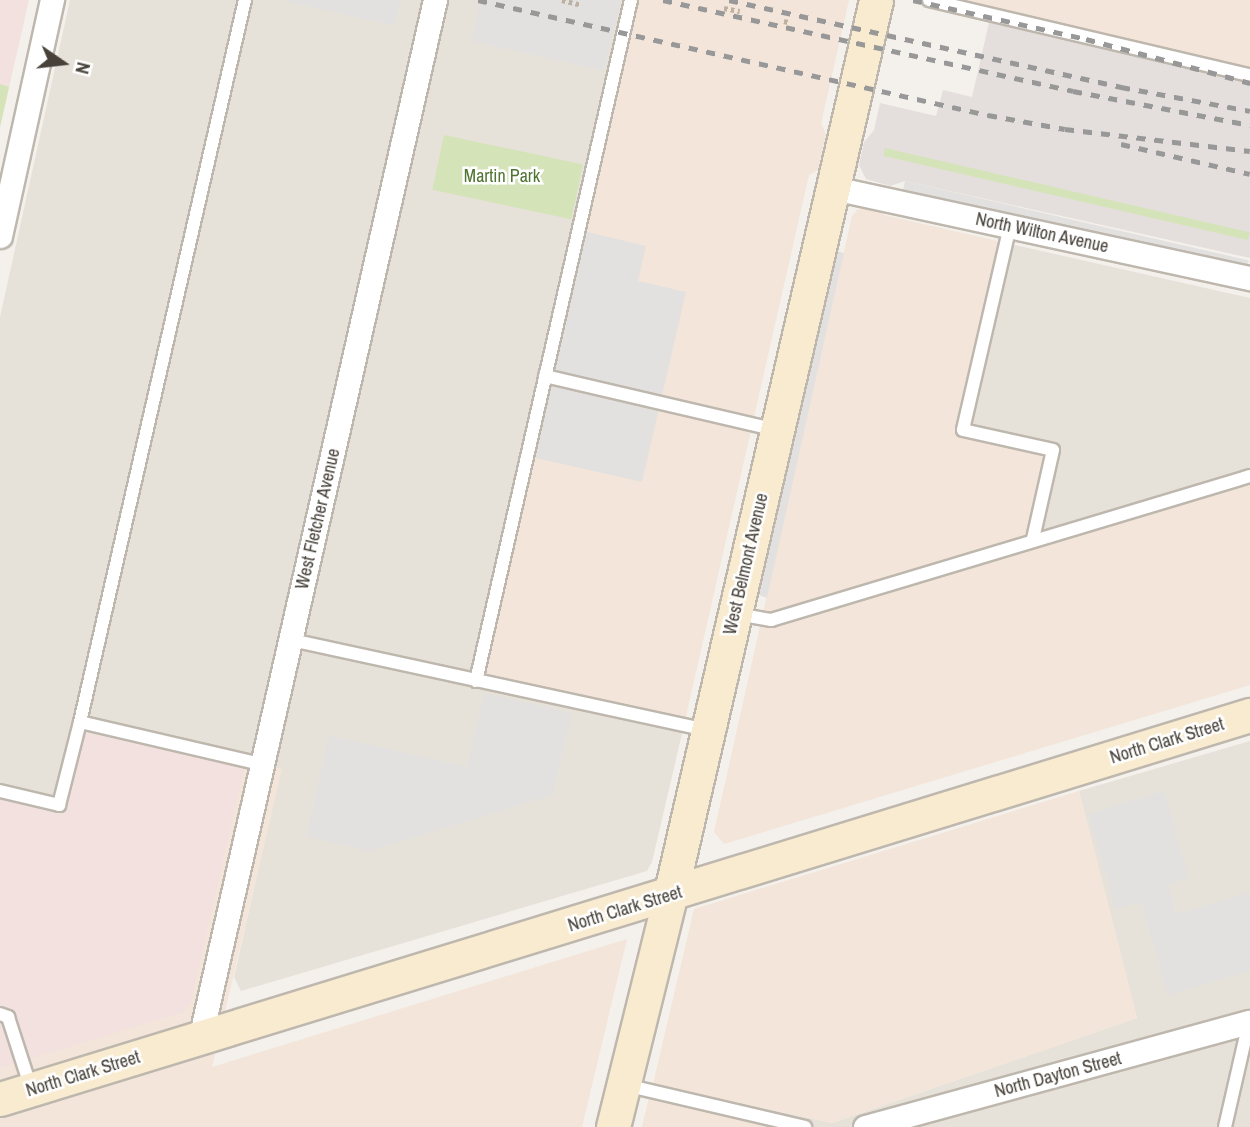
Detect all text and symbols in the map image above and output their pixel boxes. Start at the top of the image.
north arrow [28,28,98,98]
text: N [69,59,97,77]
park label: Martin Park [464,165,540,187]
street label: North Wilton Avenue [973,208,1111,258]
street label: West Fletcher Avenue [291,446,345,592]
street label: West Belmont Avenue [719,491,773,637]
street label: North Clark Street [1107,713,1227,769]
street label: North Clark Street [565,881,685,937]
street label: North Clark Street [23,1046,143,1102]
street label: North Dayton Street [992,1048,1124,1102]

